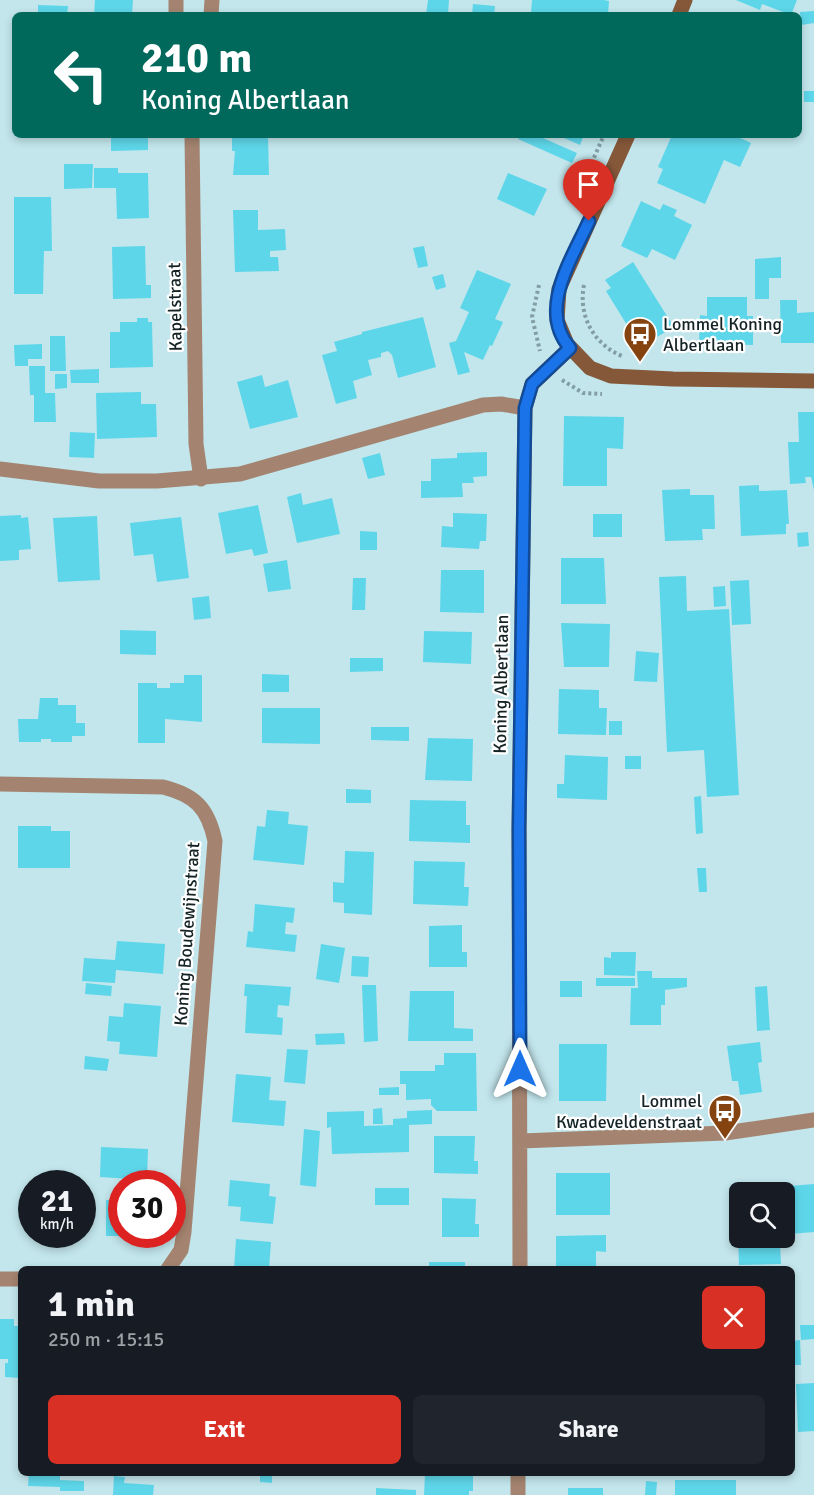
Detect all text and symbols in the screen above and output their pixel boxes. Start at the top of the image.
text: 210 m [141,33,252,84]
icon: left [42,36,120,114]
text: Koning Albertlaan [141,84,350,117]
pin [563,159,614,221]
icon: arrive [572,168,605,201]
street label: Kapelstraat [163,262,187,352]
place label: Lommel Koning Albertlaan [663,313,782,356]
bus stop icon: Lommel Koning Albertlaan [622,316,658,363]
street label: Koning Albertlaan [489,614,513,754]
street label: Koning Boudewijnstraat [170,841,204,1027]
position arrow [488,1037,552,1101]
place label: Lommel Kwadeveldenstraat [556,1090,702,1133]
bus stop icon: Lommel Kwadeveldenstraat [707,1093,743,1140]
speed limit sign: 30 [108,1170,186,1248]
map controls [729,1182,795,1248]
button: search [729,1182,795,1248]
text: 21 [41,1183,73,1220]
text: km/h [40,1215,74,1233]
text: 1 min [48,1282,135,1327]
button: close [702,1286,765,1349]
text: 250 m · 15:15 [48,1327,164,1352]
button: Exit [48,1395,401,1464]
button: Share [413,1395,765,1464]

